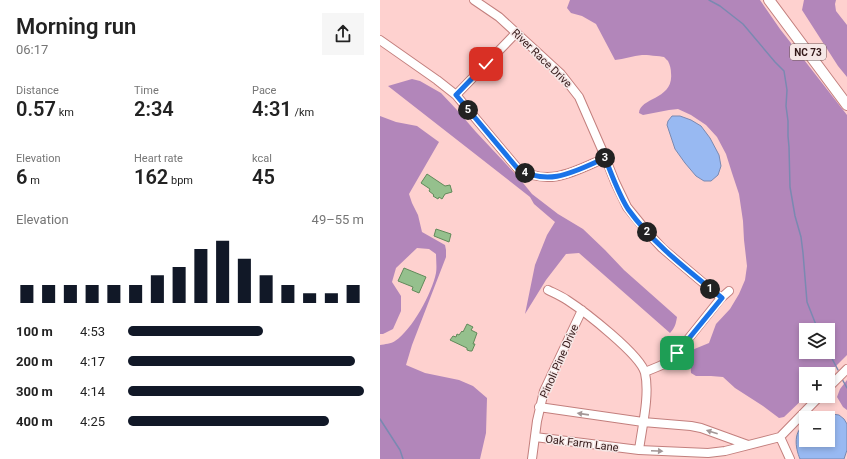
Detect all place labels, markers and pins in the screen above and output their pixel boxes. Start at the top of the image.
pin [469,47,503,81]
pin: 5 [458,100,478,120]
pin: 3 [595,148,615,168]
pin: 4 [515,163,535,183]
pin: 2 [637,222,657,242]
pin: 1 [700,279,720,299]
pin [660,336,694,370]

